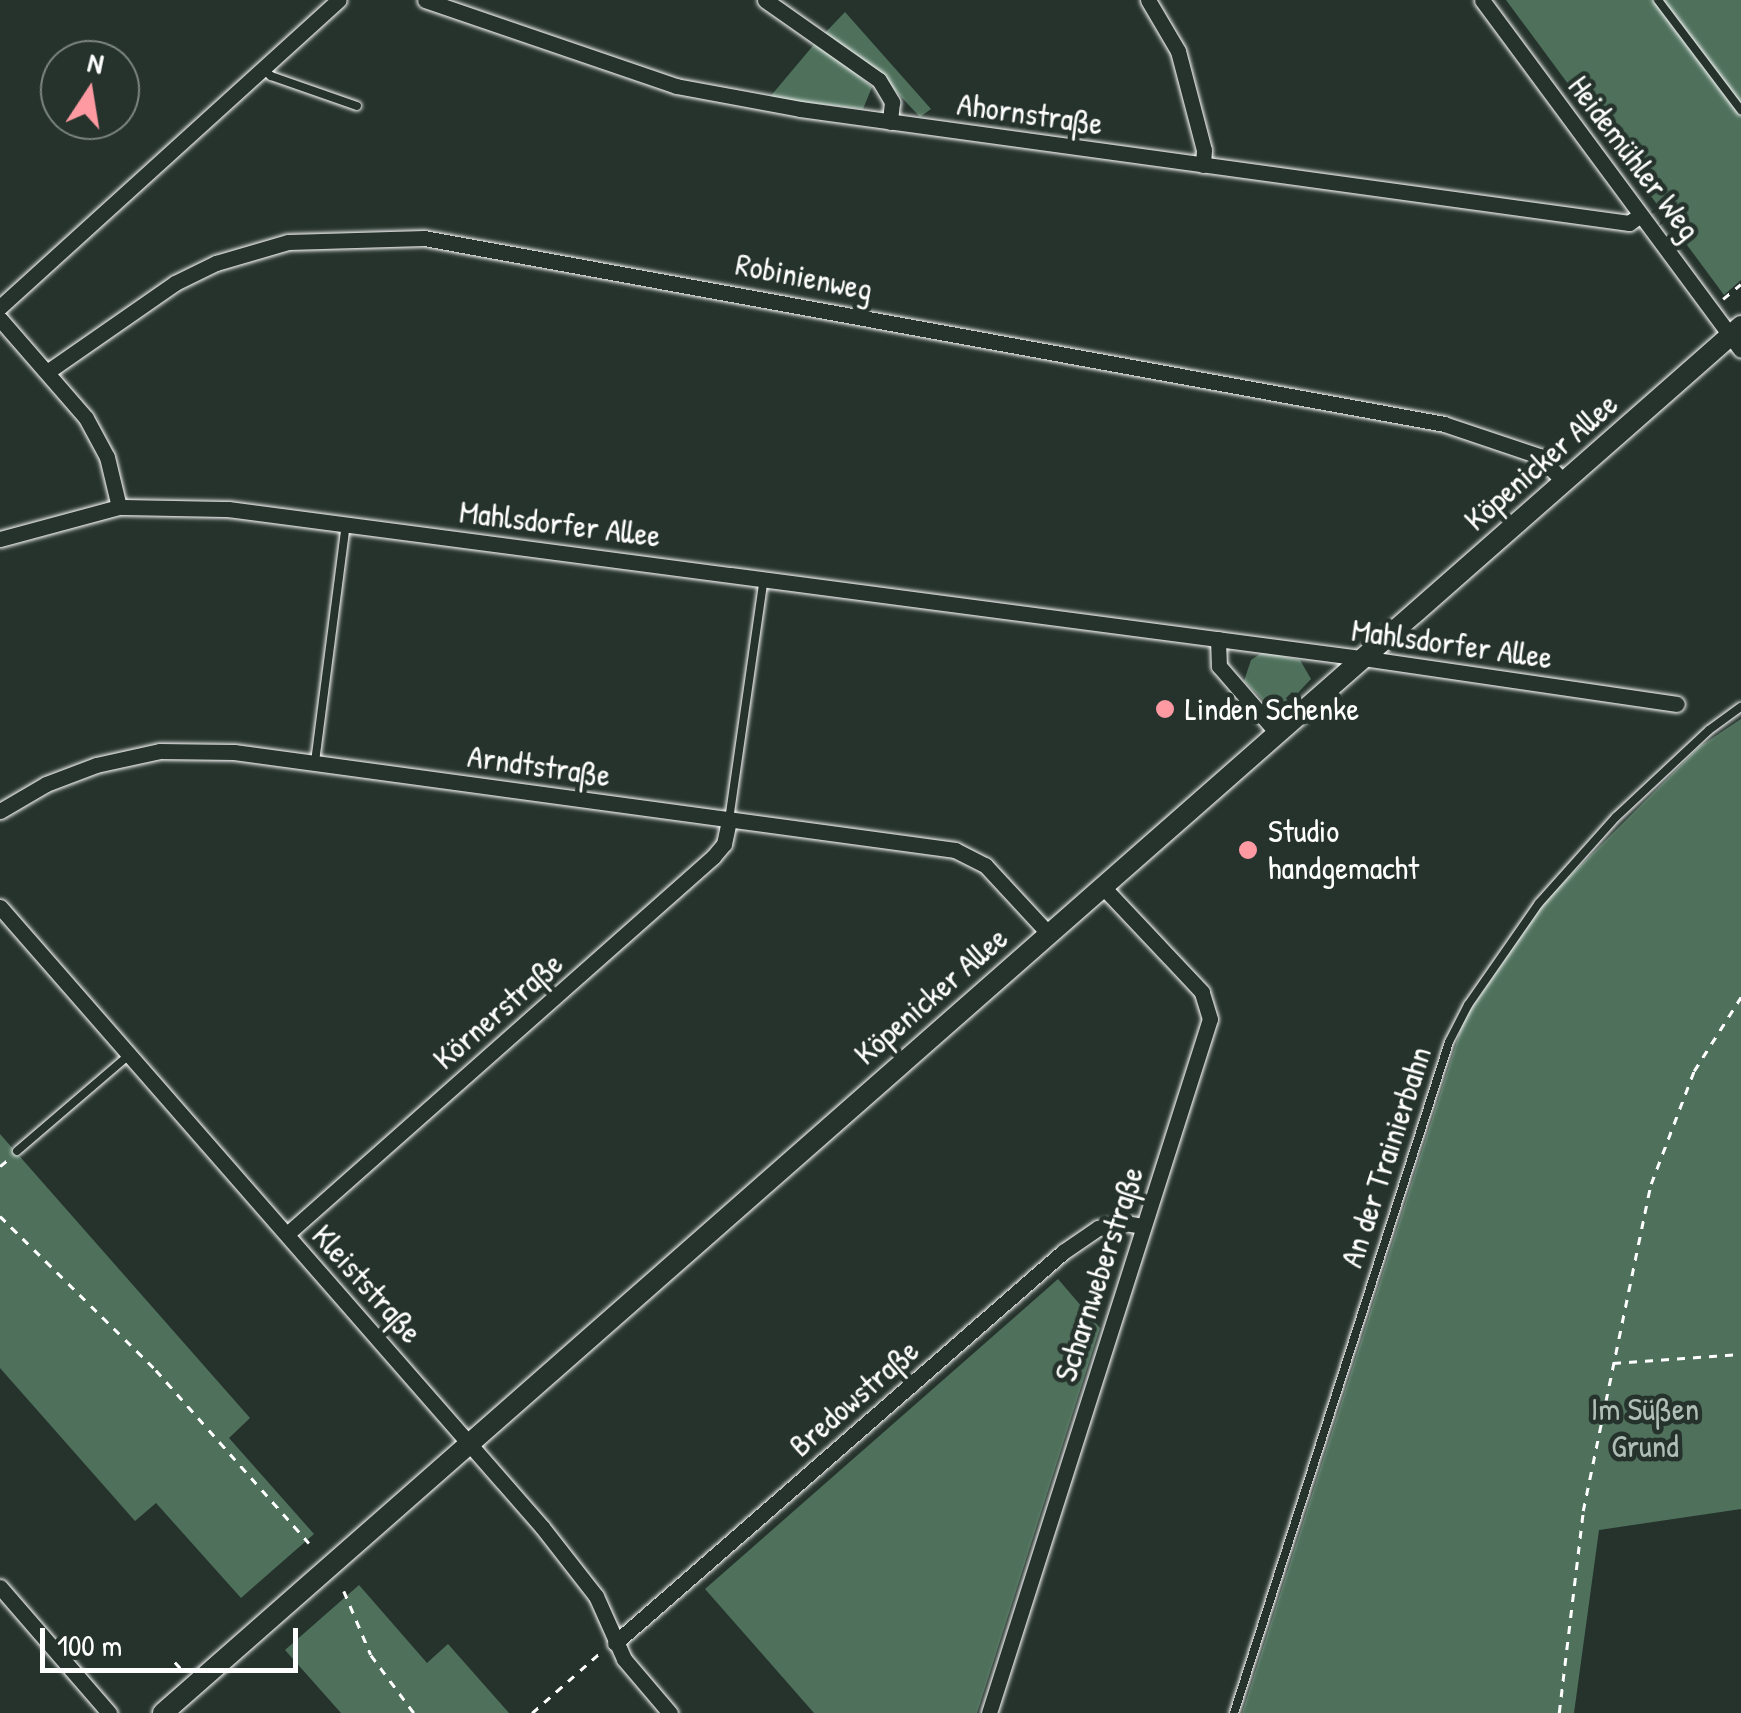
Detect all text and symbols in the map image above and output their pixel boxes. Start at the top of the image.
north arrow [40,40,140,140]
text: N [85,42,107,83]
street label: Heidemühler Weg [1560,68,1708,248]
street label: Ahornstraße [955,85,1105,143]
street label: Robinienweg [732,245,876,309]
street label: Köpenicker Allee [1456,385,1626,539]
street label: Mahlsdorfer Allee [457,493,663,555]
street label: Mahlsdorfer Allee [1349,611,1555,677]
place label: Linden Schenke [1185,690,1359,728]
marker: Linden Schenke [1154,698,1176,720]
street label: Arndtstraße [465,737,613,795]
place label: Studio handgemacht [1268,813,1419,888]
marker: Studio handgemacht [1237,839,1259,861]
street label: Köpenicker Allee [846,919,1016,1073]
street label: Körnerstraße [425,944,571,1078]
street label: An der Trainierbahn [1332,1042,1440,1272]
street label: Scharnweberstraße [1046,1162,1152,1386]
street label: Kleiststraße [304,1217,430,1351]
street label: Bredowstraße [781,1331,927,1465]
park label: Im Süßen Grund [1591,1391,1699,1466]
scale bar [45,1608,302,1670]
text: 100 m [57,1625,122,1665]

